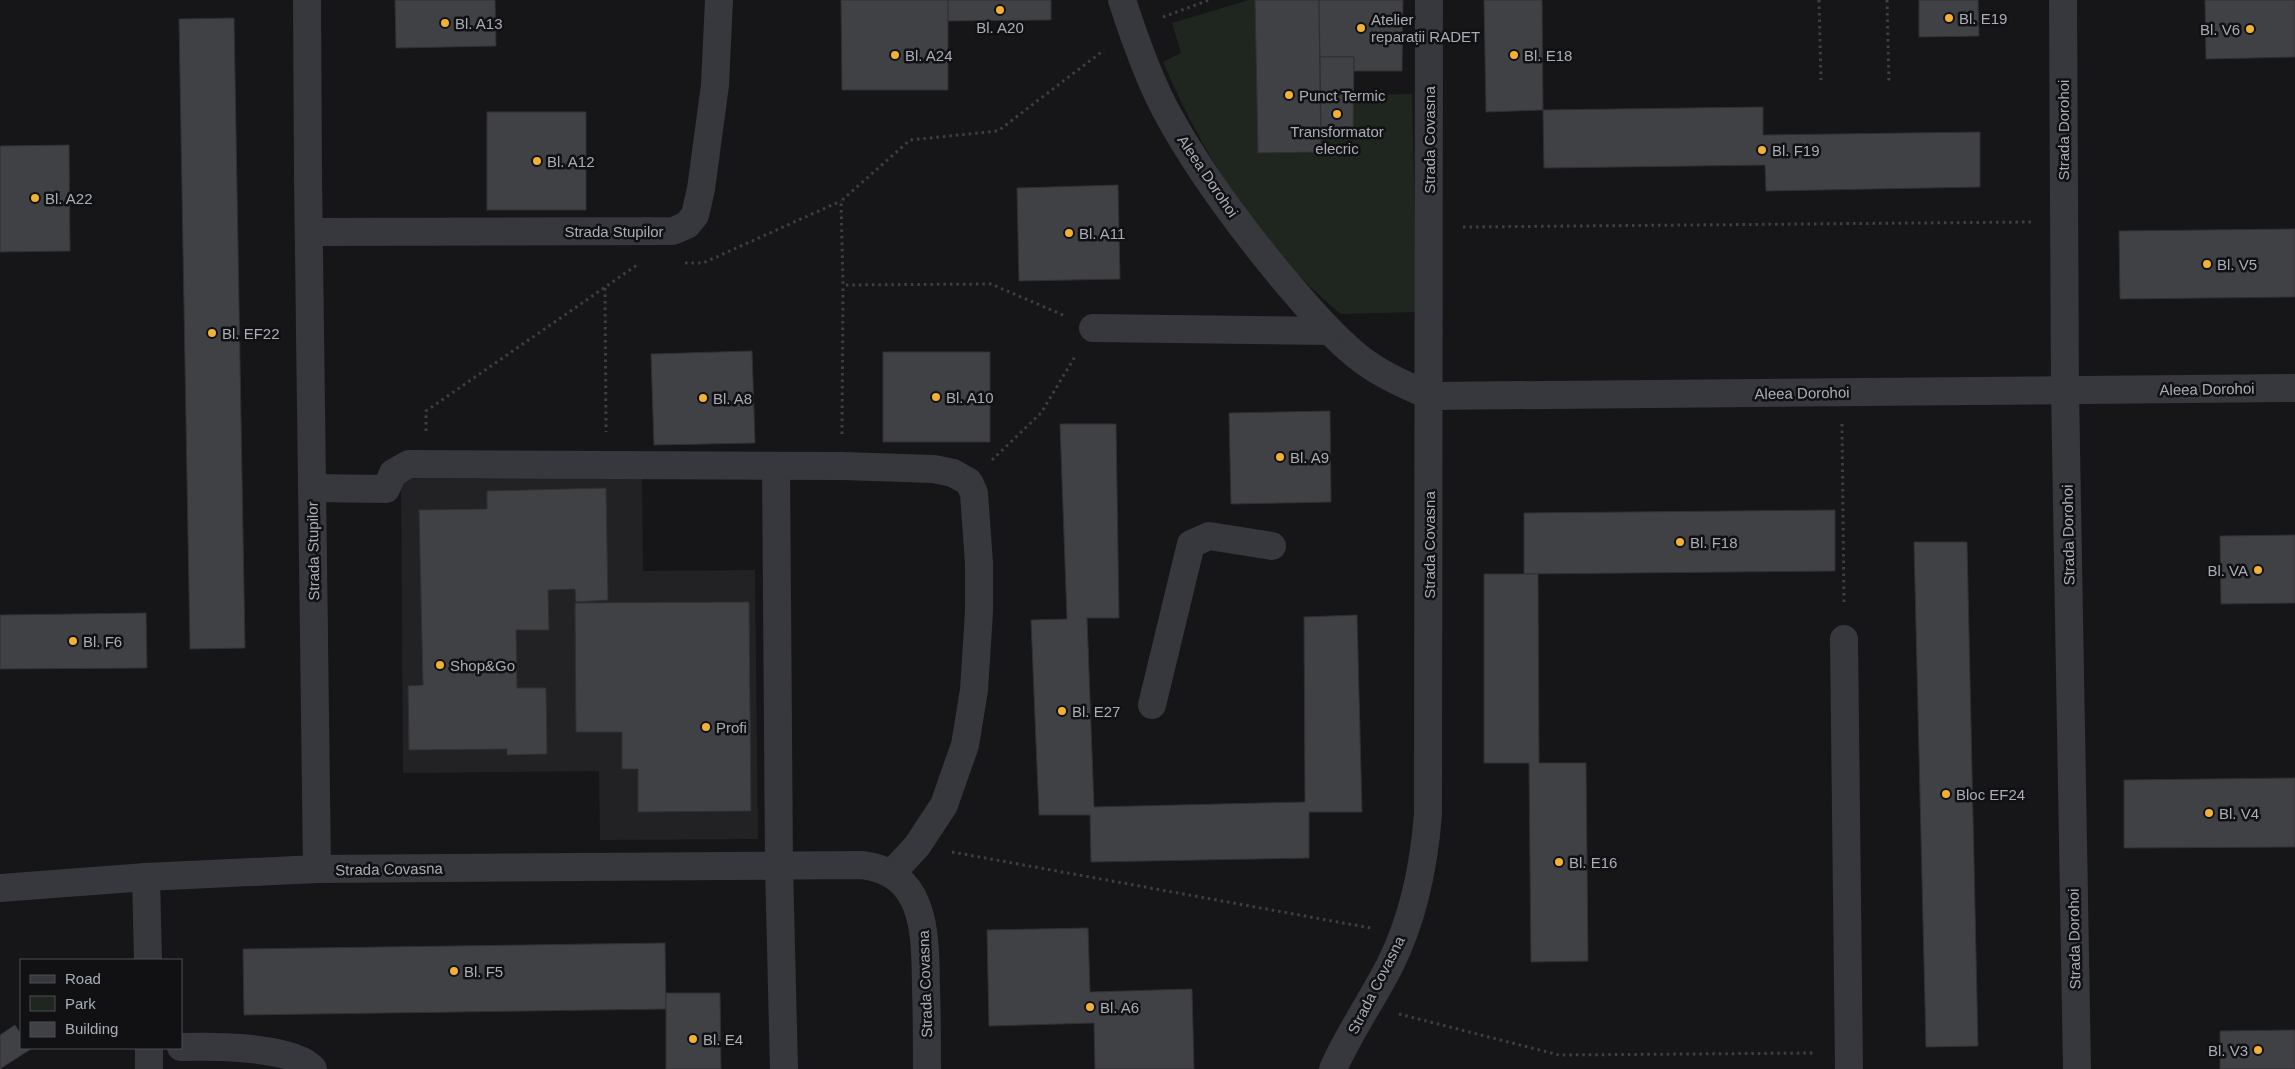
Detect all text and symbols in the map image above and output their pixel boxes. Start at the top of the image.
marker: Bl. A20 [994,4,1006,16]
place label: Bl. E19 [1959,10,2007,27]
place label: Atelier reparații RADET [1371,11,1480,45]
marker: Bl. E19 [1943,12,1955,24]
place label: Bl. A13 [455,15,503,32]
marker: Bl. A13 [439,17,451,29]
place label: Bl. A20 [976,19,1024,36]
place label: Bl. V6 [2200,21,2240,38]
marker: Atelier reparații RADET [1355,22,1367,34]
marker: Bl. V6 [2244,23,2256,35]
place label: Bl. A24 [905,47,953,64]
place label: Bl. E18 [1524,47,1572,64]
marker: Bl. A24 [889,49,901,61]
marker: Bl. E18 [1508,49,1520,61]
street label: Strada Dorohoi [2055,80,2072,180]
street label: Strada Covasna [1421,86,1438,194]
place label: Punct Termic [1299,87,1386,104]
marker: Punct Termic [1283,89,1295,101]
marker: Transformator elecric [1331,108,1343,120]
place label: Transformator elecric [1290,123,1384,157]
street label: Aleea Dorohoi [1174,132,1242,220]
place label: Bl. F19 [1772,142,1820,159]
marker: Bl. F19 [1756,144,1768,156]
place label: Bl. A12 [547,153,595,170]
marker: Bl. A12 [531,155,543,167]
place label: Bl. A22 [45,190,93,207]
marker: Bl. A22 [29,192,41,204]
street label: Strada Stupilor [564,223,664,240]
place label: Bl. A11 [1079,225,1125,242]
marker: Bl. A11 [1063,227,1075,239]
place label: Bl. V5 [2217,256,2257,273]
marker: Bl. V5 [2201,258,2213,270]
place label: Bl. EF22 [222,325,280,342]
marker: Bl. EF22 [206,327,218,339]
street label: Aleea Dorohoi [2159,380,2255,398]
street label: Aleea Dorohoi [1754,384,1850,402]
place label: Bl. A10 [946,389,994,406]
place label: Bl. A8 [713,390,752,407]
marker: Bl. A10 [930,391,942,403]
marker: Bl. A8 [697,392,709,404]
place label: Bl. A9 [1290,449,1329,466]
marker: Bl. A9 [1274,451,1286,463]
street label: Strada Dorohoi [2059,484,2077,586]
street label: Strada Covasna [1421,491,1438,599]
street label: Strada Stupilor [304,501,322,601]
place label: Bl. F18 [1690,534,1738,551]
marker: Bl. F18 [1674,536,1686,548]
place label: Bl. VA [2207,562,2248,579]
marker: Bl. VA [2252,564,2264,576]
place label: Bl. F6 [83,633,122,650]
marker: Bl. F6 [67,635,79,647]
place label: Shop&Go [450,657,515,674]
marker: Shop&Go [434,659,446,671]
place label: Bl. E27 [1072,703,1120,720]
marker: Bl. E27 [1056,705,1068,717]
place label: Profi [716,719,747,736]
marker: Profi [700,721,712,733]
place label: Bloc EF24 [1956,786,2025,803]
marker: Bloc EF24 [1940,788,1952,800]
place label: Bl. V4 [2219,805,2259,822]
marker: Bl. V4 [2203,807,2215,819]
place label: Bl. E16 [1569,854,1617,871]
marker: Bl. E16 [1553,856,1565,868]
street label: Strada Covasna [335,860,444,878]
street label: Strada Dorohoi [2065,888,2083,990]
street label: Strada Covasna [915,929,935,1038]
street label: Strada Covasna [1344,933,1408,1037]
legend [20,959,182,1049]
place label: Bl. F5 [464,963,503,980]
marker: Bl. F5 [448,965,460,977]
text: Road [65,970,101,987]
text: Park [65,995,96,1012]
place label: Bl. A6 [1100,999,1139,1016]
marker: Bl. A6 [1084,1001,1096,1013]
text: Building [65,1020,118,1037]
place label: Bl. E4 [703,1031,743,1048]
marker: Bl. E4 [687,1033,699,1045]
place label: Bl. V3 [2208,1042,2248,1059]
marker: Bl. V3 [2252,1044,2264,1056]

